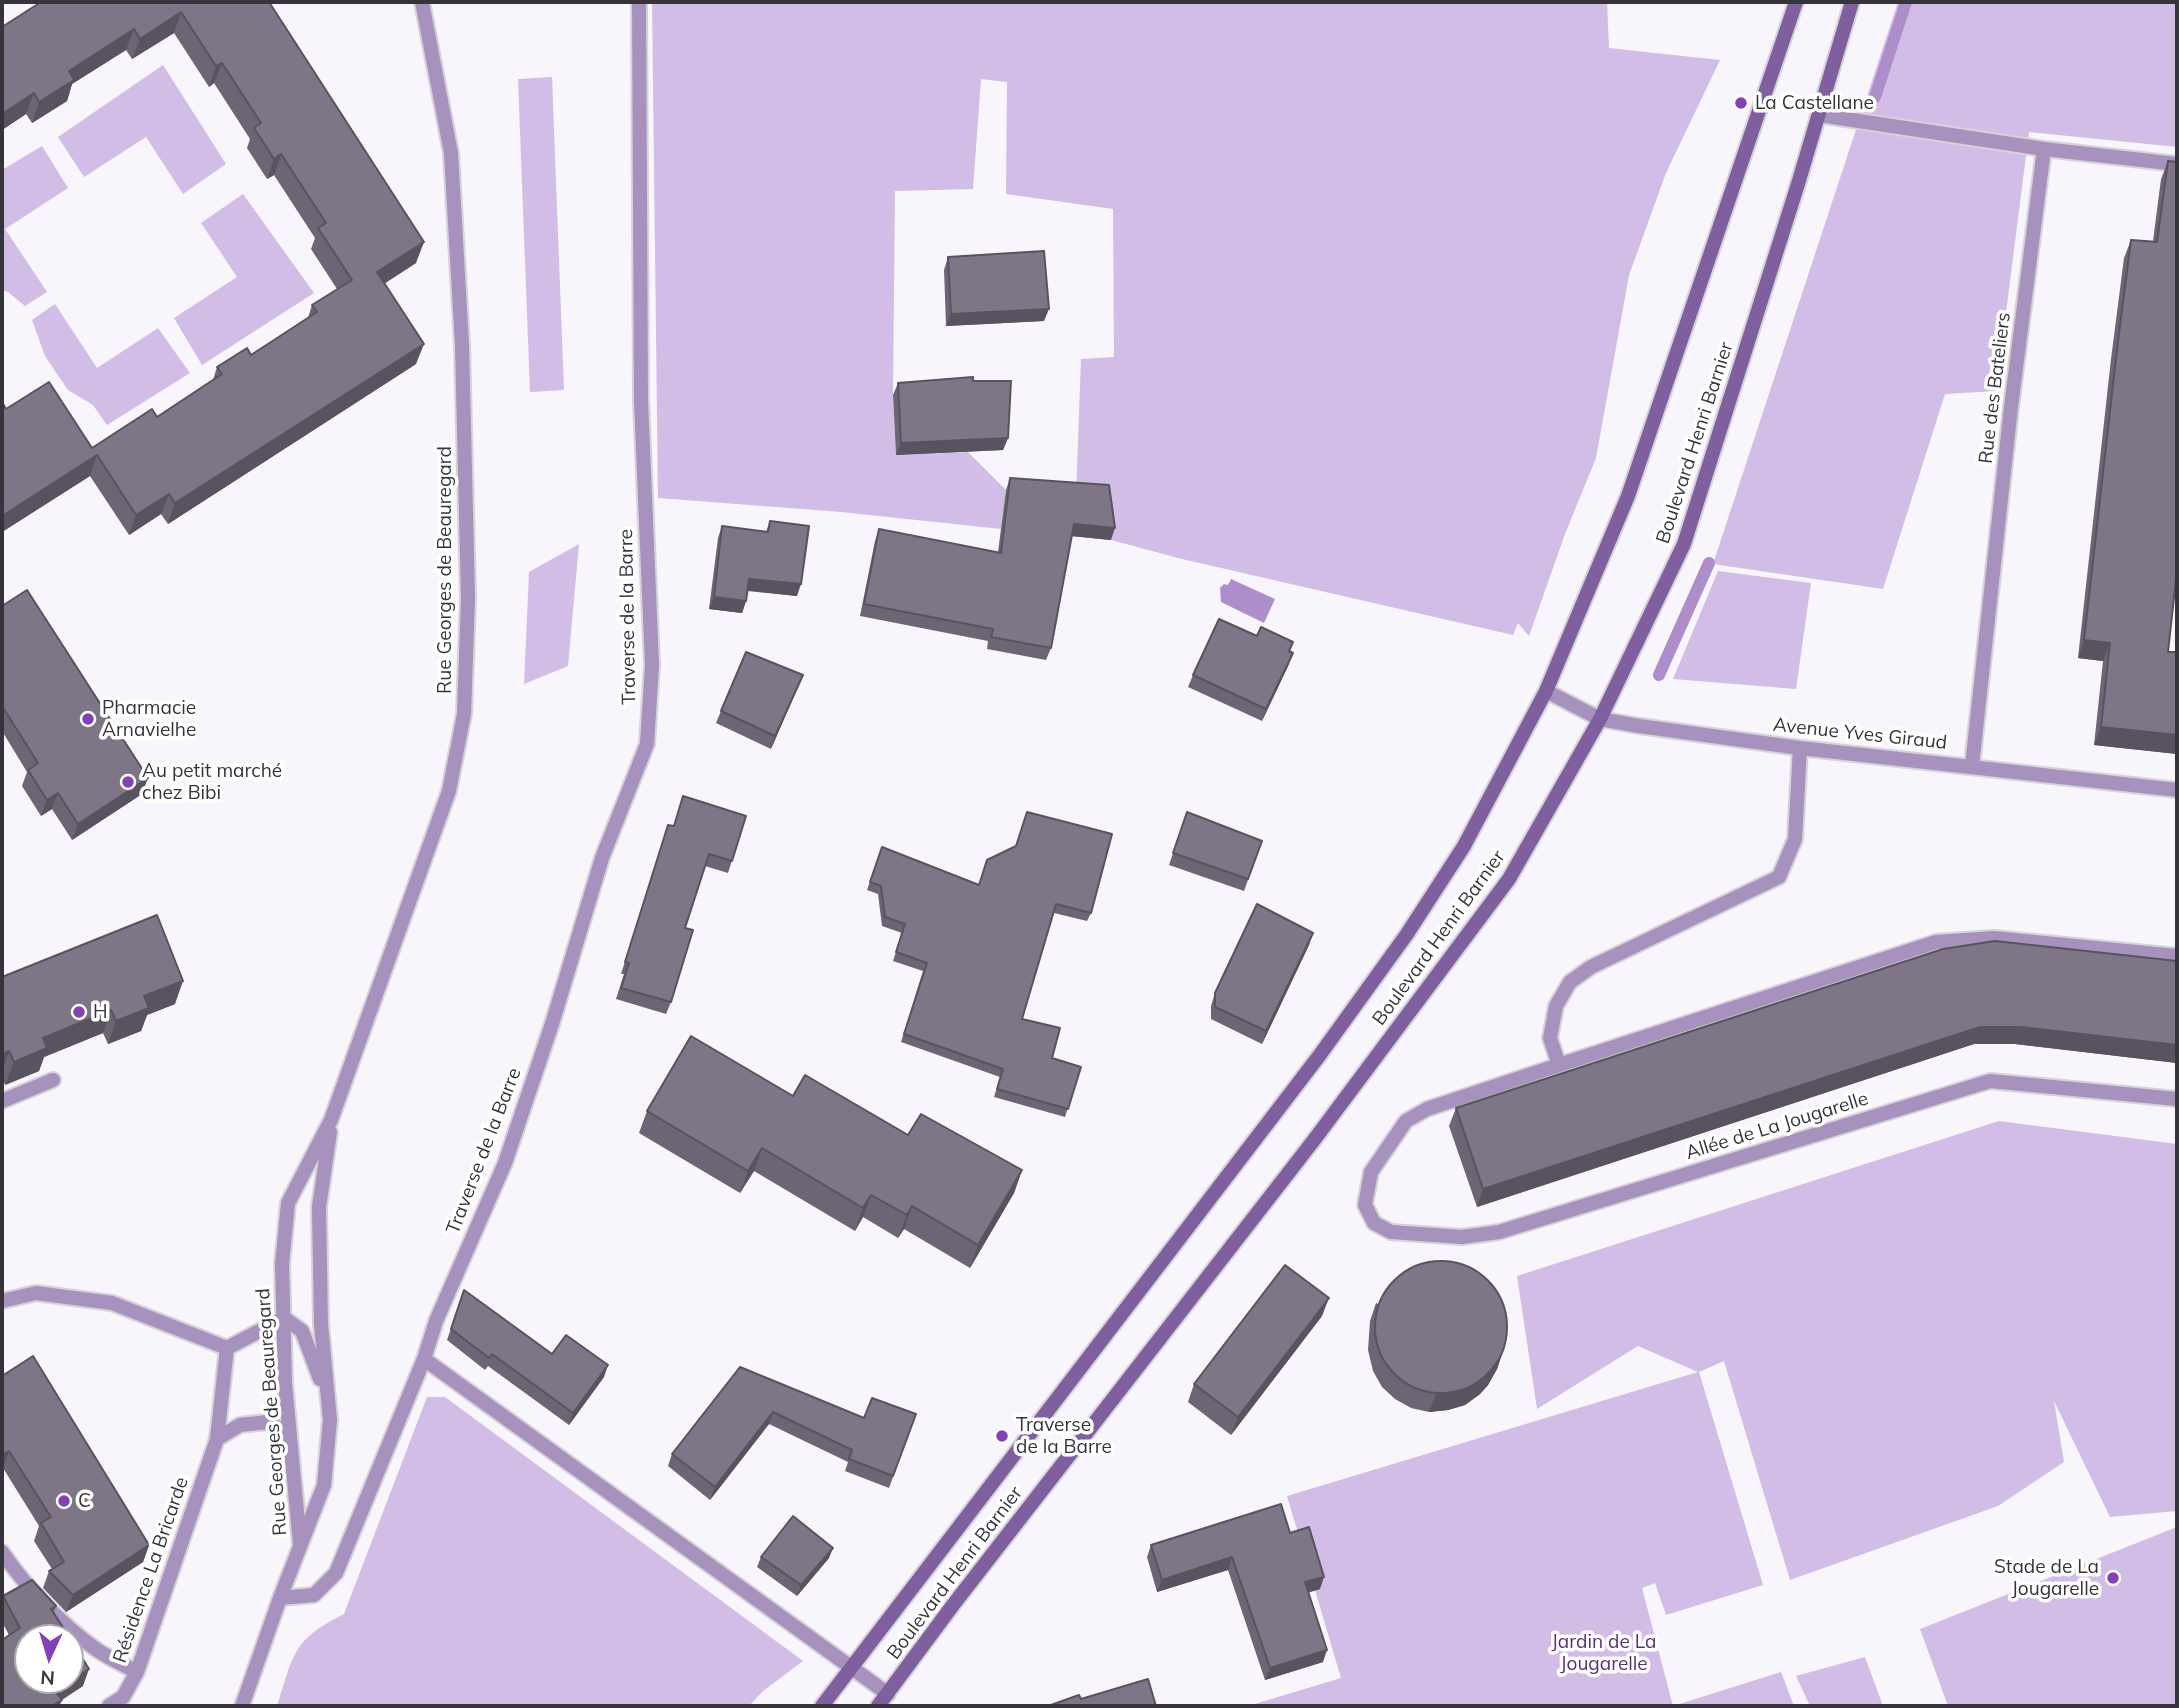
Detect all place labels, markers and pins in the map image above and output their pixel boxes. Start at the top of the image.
place label: La Castellane [1755,92,1874,114]
marker: La Castellane [1733,95,1749,111]
place label: Pharmacie Arnavielhe [102,697,196,741]
marker: Pharmacie Arnavielhe [80,711,96,727]
place label: Au petit marché chez Bibi [142,760,282,804]
marker: Au petit marché chez Bibi [120,774,136,790]
place label: H [93,1001,108,1023]
marker: H [71,1004,87,1020]
place label: Traverse de la Barre [1016,1414,1112,1458]
marker: Traverse de la Barre [994,1428,1010,1444]
place label: C [78,1490,91,1512]
marker: C [56,1493,72,1509]
place label: Stade de La Jougarelle [1994,1556,2099,1600]
marker: Stade de La Jougarelle [2105,1570,2121,1586]

